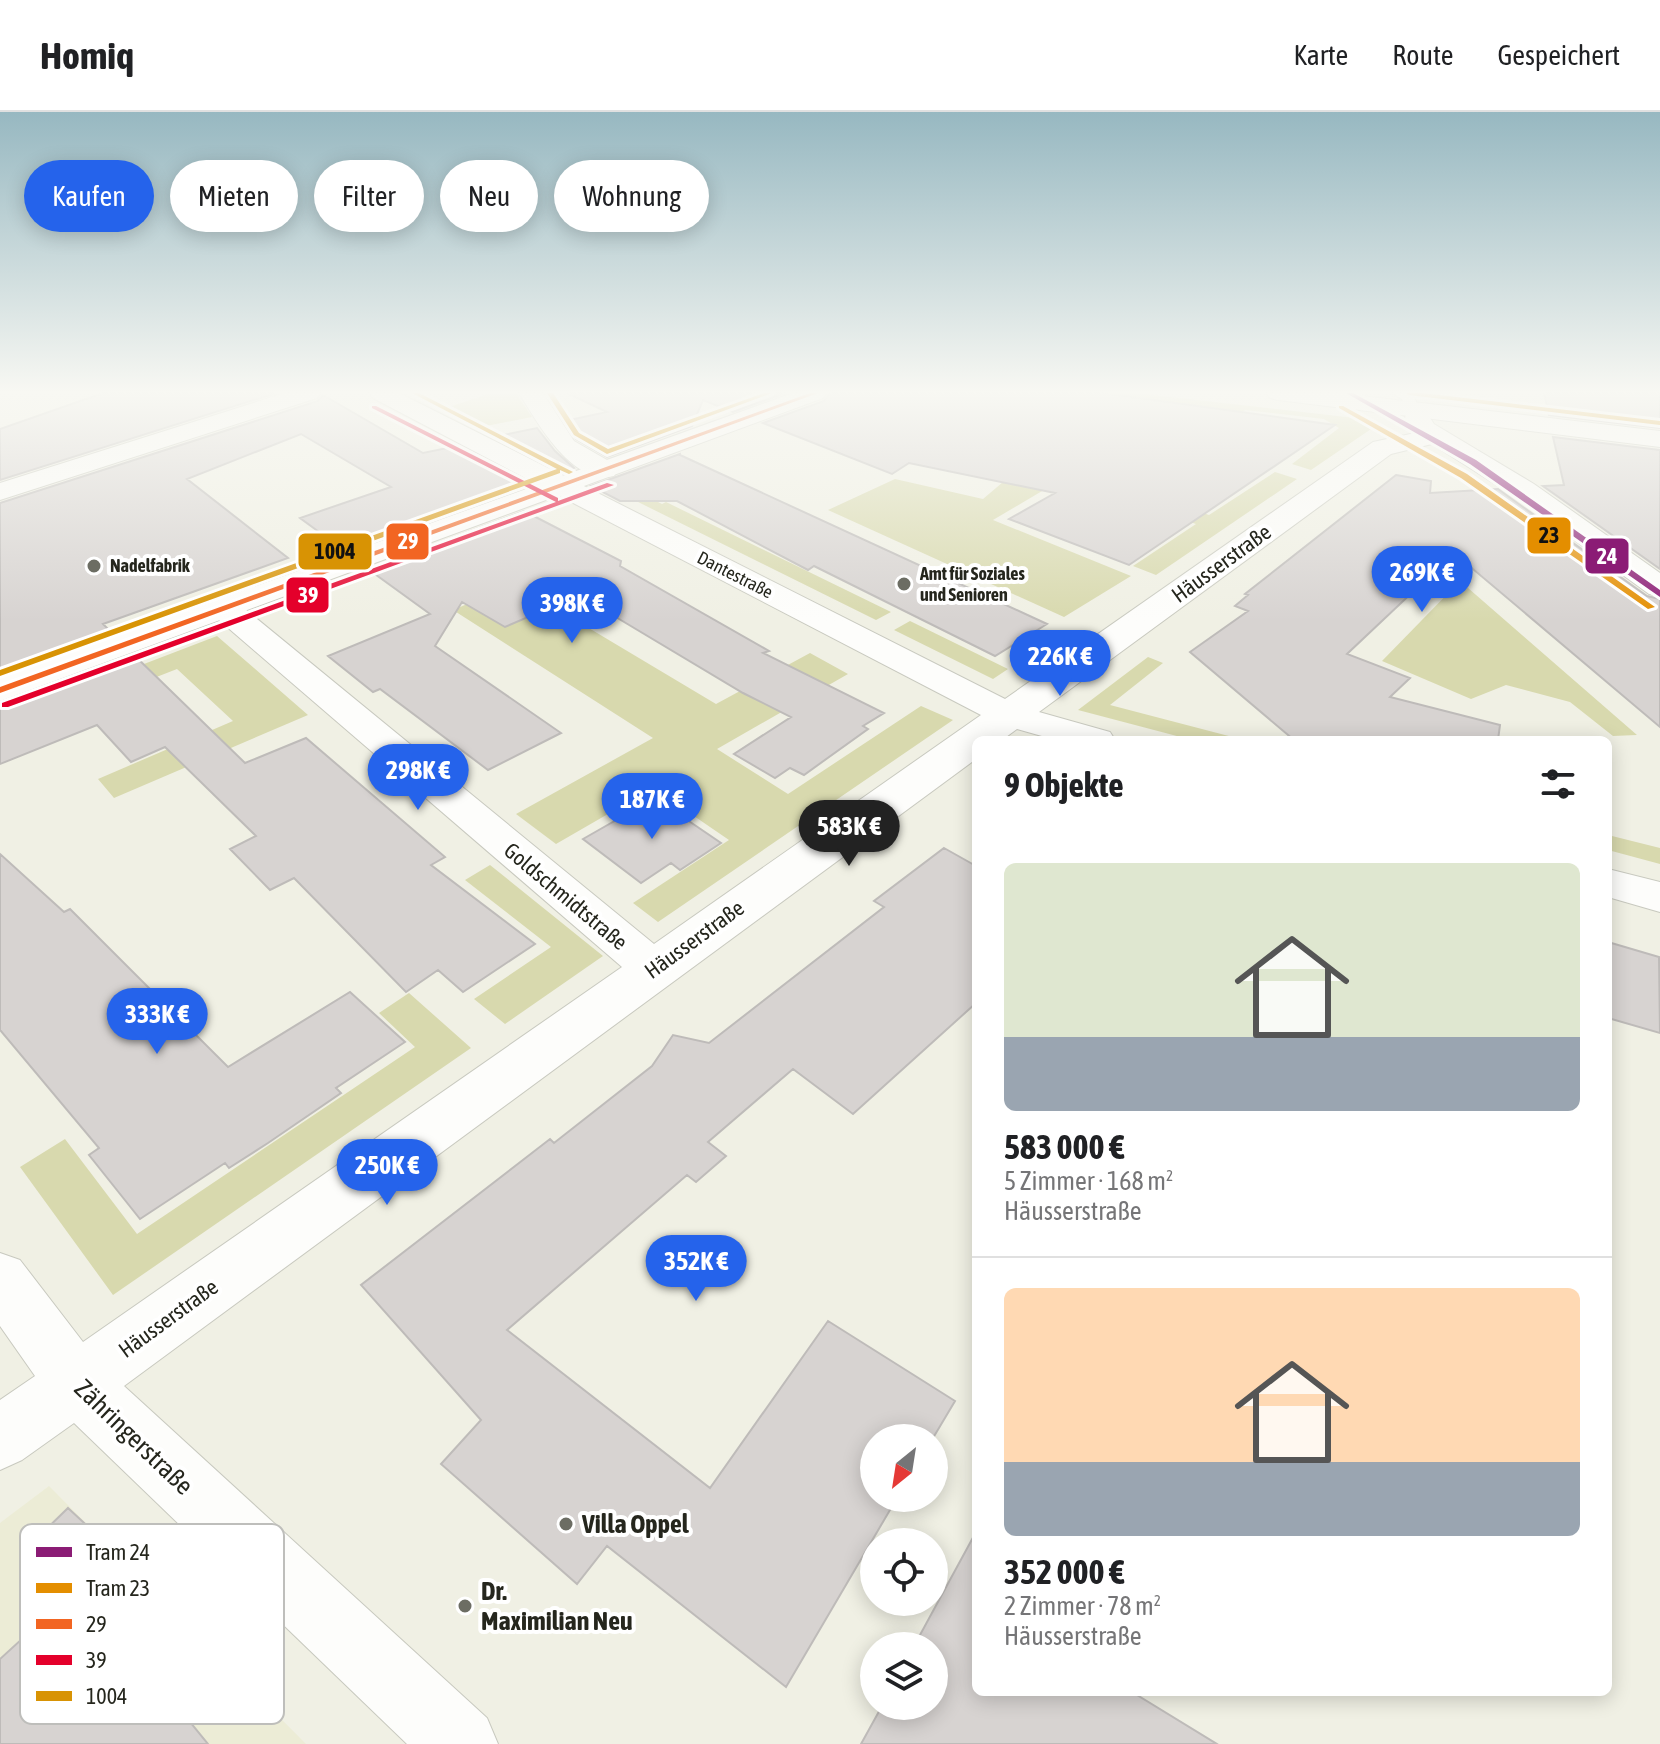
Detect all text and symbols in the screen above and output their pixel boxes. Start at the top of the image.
text: Homiq [40,34,134,77]
text: Karte [1294,39,1348,71]
text: Route [1392,39,1453,71]
text: Gespeichert [1497,39,1620,71]
chip: Kaufen [24,160,154,232]
chip: Mieten [170,160,298,232]
chip: Filter [314,160,424,232]
chip: Neu [440,160,538,232]
chip: Wohnung [554,160,709,232]
line badge: 23 [1526,516,1572,555]
street label: Häusserstraße [1166,518,1276,608]
line badge: 29 [385,522,430,561]
text: 23 [1539,522,1559,548]
text: 29 [398,528,418,554]
line badge: 1004 [297,532,373,571]
line badge: 24 [1584,537,1630,575]
text: 1004 [314,538,356,564]
text: 24 [1597,543,1617,569]
pin: 269K € [1357,546,1487,614]
street label: Dantestraße [694,547,776,602]
place label: Nadelfabrik [110,555,191,576]
marker: Nadelfabrik [85,557,103,575]
text: 269K € [1390,557,1454,587]
place label: Amt für Soziales und Senioren [919,563,1025,605]
marker: Amt für Soziales und Senioren [895,575,913,593]
line badge: 39 [285,576,330,614]
pin: 398K € [507,577,637,645]
text: 39 [298,582,318,608]
text: 398K € [540,588,604,618]
pin: 226K € [995,630,1125,698]
text: 226K € [1028,641,1092,671]
pin: 298K € [353,744,483,812]
text: 298K € [386,755,450,785]
icon: filters [1536,762,1580,806]
text: 9 Objekte [1004,765,1124,804]
pin: 187K € [587,773,717,841]
text: 187K € [620,784,684,814]
pin: 583K € [784,800,914,868]
text: 583K € [817,811,881,841]
street label: Goldschmidtstraße [499,837,633,955]
street label: Häusserstraße [639,894,749,984]
icon: home [1220,915,1364,1059]
pin: 333K € [92,988,222,1056]
text: 333K € [125,999,189,1029]
text: 583 000 € [1004,1127,1125,1166]
pin: 250K € [322,1139,452,1207]
text: 250K € [355,1150,419,1180]
text: 5 Zimmer · 168 m² [1004,1166,1173,1196]
text: Häusserstraße [1004,1196,1142,1226]
pin: 352K € [631,1235,761,1303]
text: 352K € [664,1246,728,1276]
street label: Häusserstraße [113,1273,223,1363]
icon: home [1220,1340,1364,1484]
street label: Zähringerstraße [69,1373,199,1501]
north arrow [860,1424,948,1512]
map controls [860,1424,948,1720]
place label: Villa Oppel [581,1509,690,1539]
marker: Villa Oppel [557,1515,575,1533]
legend [20,1524,284,1724]
button: locate [860,1528,948,1616]
text: Tram 24 [86,1539,150,1565]
text: 352 000 € [1004,1552,1125,1591]
text: Tram 23 [86,1575,150,1601]
place label: Dr. Maximilian Neu [481,1576,633,1636]
text: 2 Zimmer · 78 m² [1004,1591,1161,1621]
marker: Dr. Maximilian Neu [456,1597,474,1615]
text: 29 [86,1611,107,1637]
text: Häusserstraße [1004,1621,1142,1651]
button: layers [860,1632,948,1720]
text: 39 [86,1647,107,1673]
text: 1004 [86,1683,127,1709]

